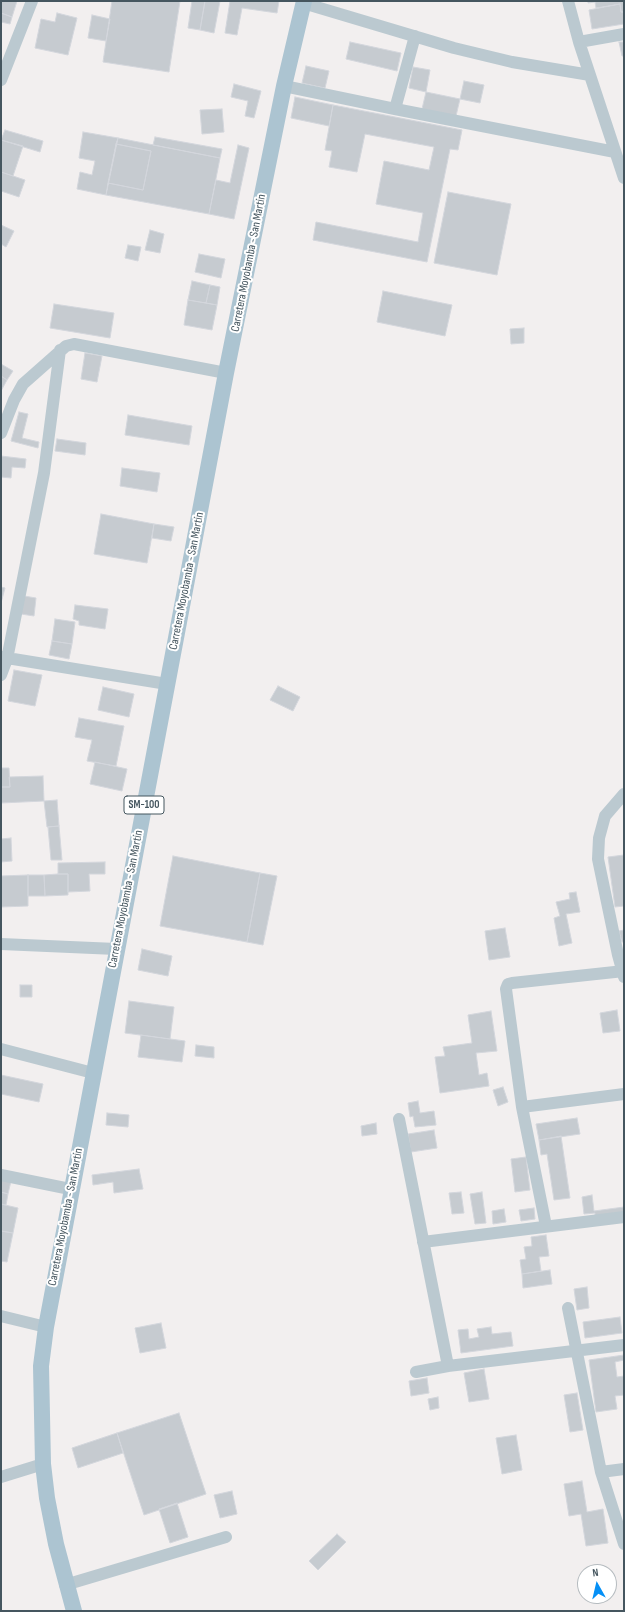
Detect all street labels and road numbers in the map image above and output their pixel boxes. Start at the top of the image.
street label: Carretera Moyobamba - San Martín [229,193,269,333]
street label: Carretera Moyobamba - San Martín [167,511,207,651]
road number: SM-100 [124,796,164,814]
street label: Carretera Moyobamba - San Martín [106,829,146,969]
street label: Carretera Moyobamba - San Martín [46,1147,86,1287]

